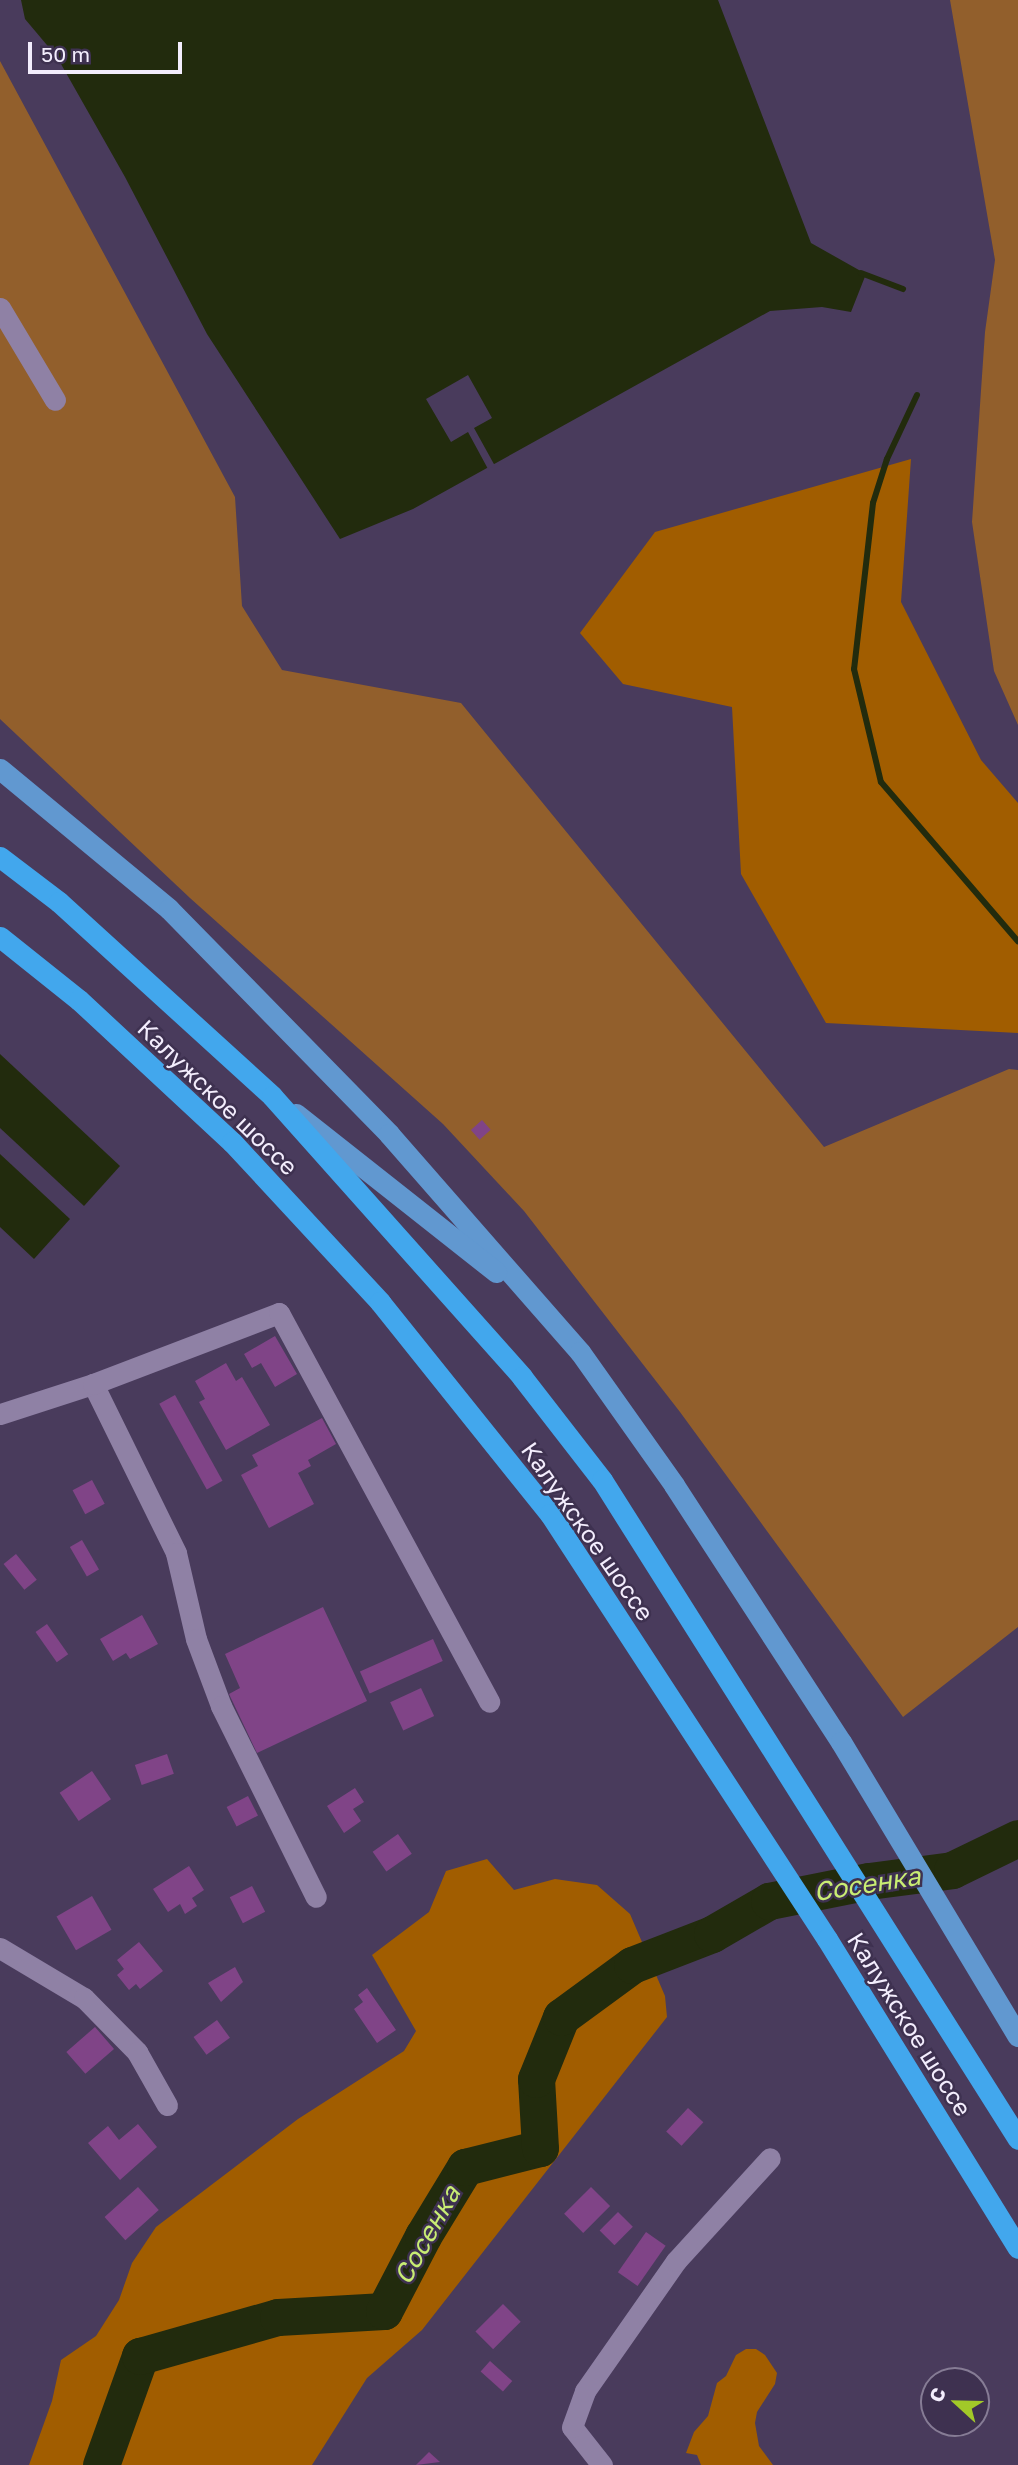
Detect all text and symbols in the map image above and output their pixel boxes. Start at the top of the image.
scale bar [32,28,186,72]
text: 50 m [41,41,90,67]
street label: Калужское шоссе [132,1013,304,1181]
street label: Калужское шоссе [516,1436,660,1626]
water label: Сосенка [811,1860,923,1908]
street label: Калужское шоссе [842,1927,978,2121]
water label: Сосенка [387,2180,467,2290]
north arrow [920,2367,990,2437]
text: С [924,2384,950,2405]

